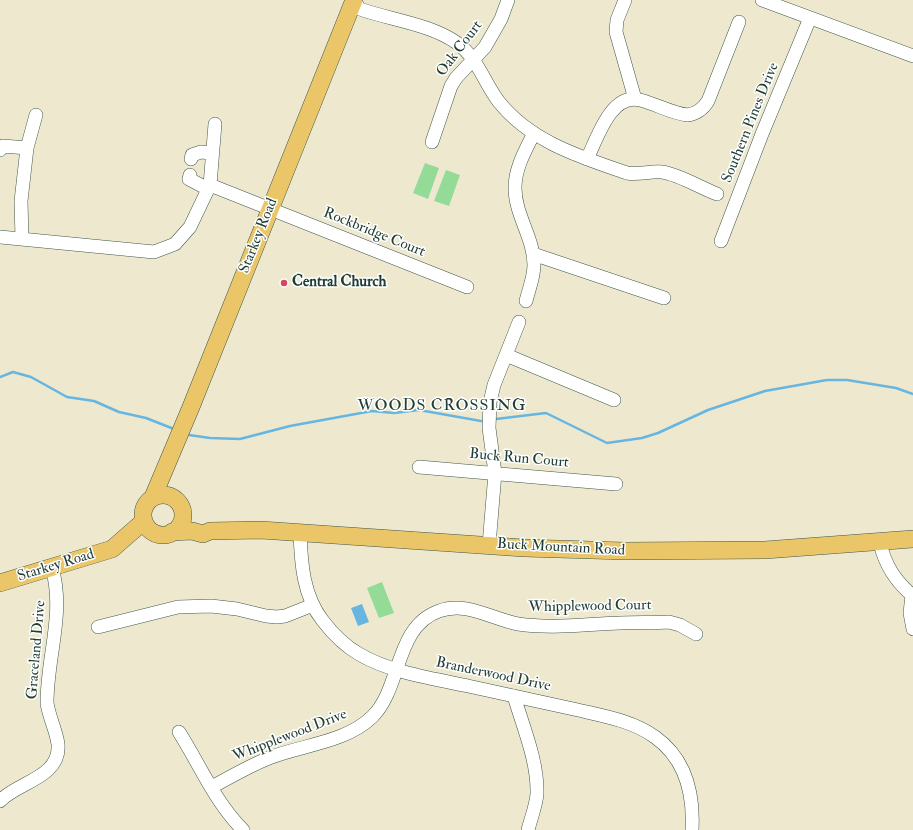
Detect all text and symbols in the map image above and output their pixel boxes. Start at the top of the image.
street label: Oak Court [433,18,487,80]
street label: Southern Pines Drive [719,60,783,186]
street label: Starkey Road [236,196,282,276]
street label: Rockbridge Court [320,204,428,262]
place label: Central Church [292,274,386,292]
marker: Central Church [279,278,289,288]
district label: WOODS CROSSING [358,397,526,417]
street label: Buck Run Court [469,446,569,472]
street label: Buck Mountain Road [497,536,625,560]
street label: Starkey Road [15,546,97,586]
street label: Whipplewood Court [528,597,652,617]
street label: Graceland Drive [24,600,50,700]
street label: Branderwood Drive [434,654,552,696]
street label: Whipplewood Drive [230,706,350,766]

